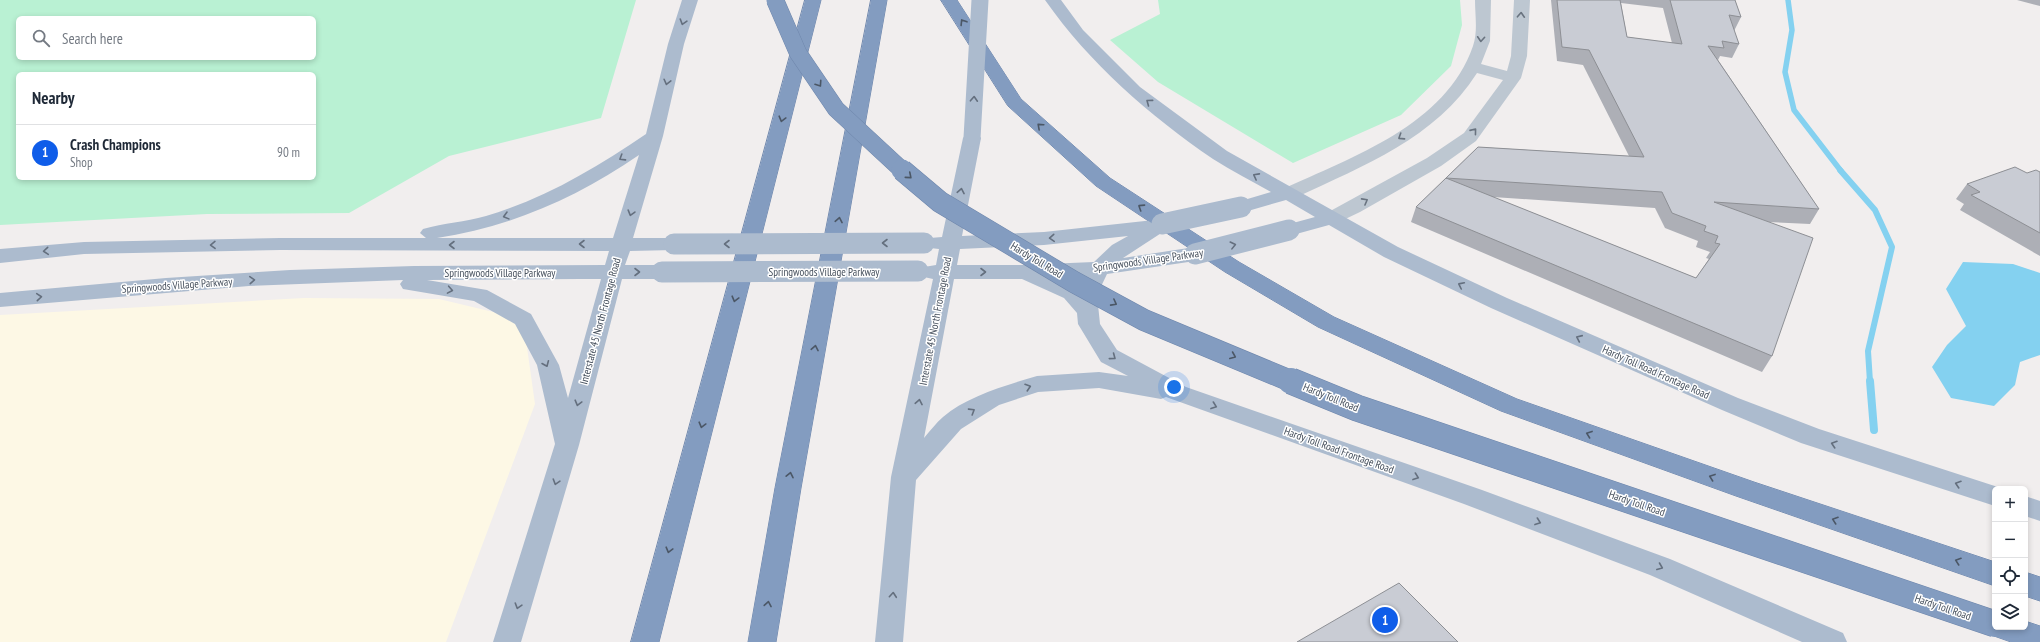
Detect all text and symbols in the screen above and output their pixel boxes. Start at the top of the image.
one-way arrow [1517,12,1526,18]
search box [16,16,316,60]
one-way arrow [679,18,688,25]
one-way arrow [961,19,968,26]
icon: search [30,27,52,49]
text: Search here [62,29,123,48]
one-way arrow [1477,36,1486,42]
one-way arrow [663,78,672,85]
one-way arrow [814,80,822,87]
text: Nearby [32,87,75,109]
one-way arrow [970,96,979,102]
one-way arrow [1146,100,1153,107]
one-way arrow [778,115,787,122]
one-way arrow [1037,123,1045,130]
one-way arrow [1469,129,1476,136]
one-way arrow [1399,132,1406,139]
text: Crash Champions [70,135,161,154]
text: 1 [42,144,48,161]
text: 90 m [277,144,300,161]
one-way arrow [619,153,626,161]
text: Shop [70,154,93,171]
one-way arrow [905,172,912,179]
one-way arrow [1253,173,1260,180]
one-way arrow [957,188,965,194]
one-way arrow [1361,199,1368,206]
one-way arrow [1138,204,1145,212]
one-way arrow [627,210,636,217]
one-way arrow [503,212,509,220]
one-way arrow [834,217,842,223]
one-way arrow [1049,233,1055,242]
one-way arrow [882,239,888,247]
street label: Hardy Toll Road [1008,239,1066,281]
one-way arrow [579,240,585,248]
one-way arrow [724,240,730,248]
one-way arrow [210,241,216,250]
one-way arrow [449,241,455,249]
one-way arrow [1229,241,1236,250]
street label: Springwoods Village Parkway [1092,245,1205,275]
one-way arrow [43,247,49,256]
street label: Interstate 45 North Frontage Road [576,256,624,386]
street label: Interstate 45 North Frontage Road [916,256,954,386]
street label: Springwoods Village Parkway [769,265,880,279]
street label: Springwoods Village Parkway [445,266,556,280]
one-way arrow [634,268,640,276]
one-way arrow [980,268,986,276]
street label: Springwoods Village Parkway [121,274,234,296]
one-way arrow [249,276,255,285]
one-way arrow [1457,282,1465,290]
one-way arrow [447,285,453,294]
one-way arrow [36,292,42,301]
one-way arrow [731,296,739,302]
one-way arrow [1110,299,1118,306]
one-way arrow [1576,335,1583,343]
street label: Hardy Toll Road Frontage Road [1600,342,1712,402]
one-way arrow [810,345,818,351]
one-way arrow [1108,352,1115,359]
one-way arrow [1230,352,1237,360]
one-way arrow [542,360,550,367]
your location [1164,377,1184,397]
street label: Hardy Toll Road [1301,380,1361,415]
one-way arrow [1024,383,1031,392]
one-way arrow [914,399,923,406]
one-way arrow [574,400,583,407]
one-way arrow [1211,401,1218,409]
one-way arrow [968,409,975,416]
one-way arrow [698,421,707,428]
street label: Hardy Toll Road Frontage Road [1282,424,1396,476]
one-way arrow [1586,430,1593,438]
one-way arrow [1831,440,1838,448]
one-way arrow [786,472,794,479]
one-way arrow [1413,472,1420,481]
one-way arrow [1708,474,1715,482]
one-way arrow [552,478,561,485]
one-way arrow [1955,480,1962,489]
map controls [1992,486,2028,630]
button: + [1992,486,2028,522]
street label: Hardy Toll Road [1607,487,1667,519]
one-way arrow [1832,516,1839,524]
one-way arrow [1535,517,1542,525]
button: − [1992,522,2028,558]
one-way arrow [665,547,674,554]
one-way arrow [1955,557,1962,566]
button: locate [1992,558,2028,594]
one-way arrow [1657,563,1664,571]
street label: Hardy Toll Road [1913,591,1973,623]
one-way arrow [889,592,898,598]
button: layers [1992,594,2028,630]
one-way arrow [763,600,772,607]
one-way arrow [514,603,523,610]
pin: 1 [1372,605,1398,635]

